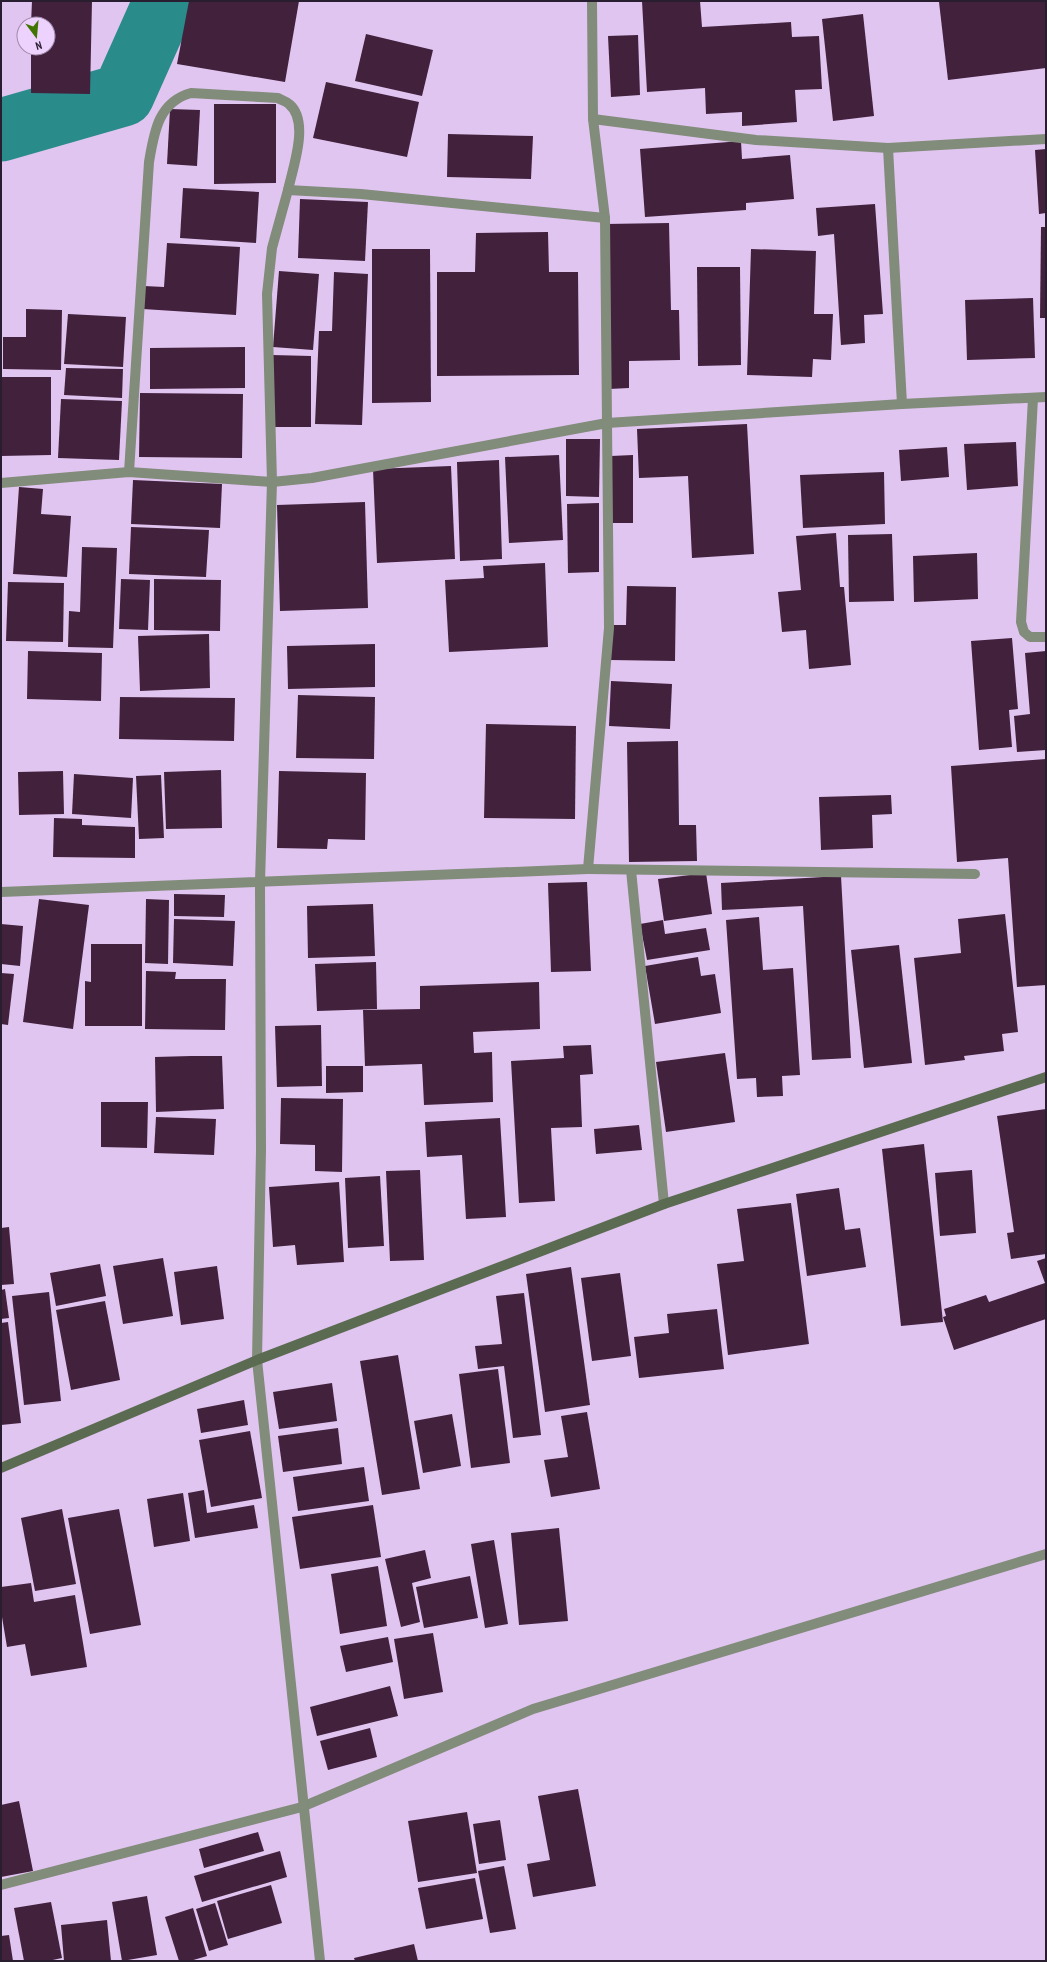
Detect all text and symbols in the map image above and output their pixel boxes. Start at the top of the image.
north arrow [16,16,56,56]
text: N [34,38,44,53]

